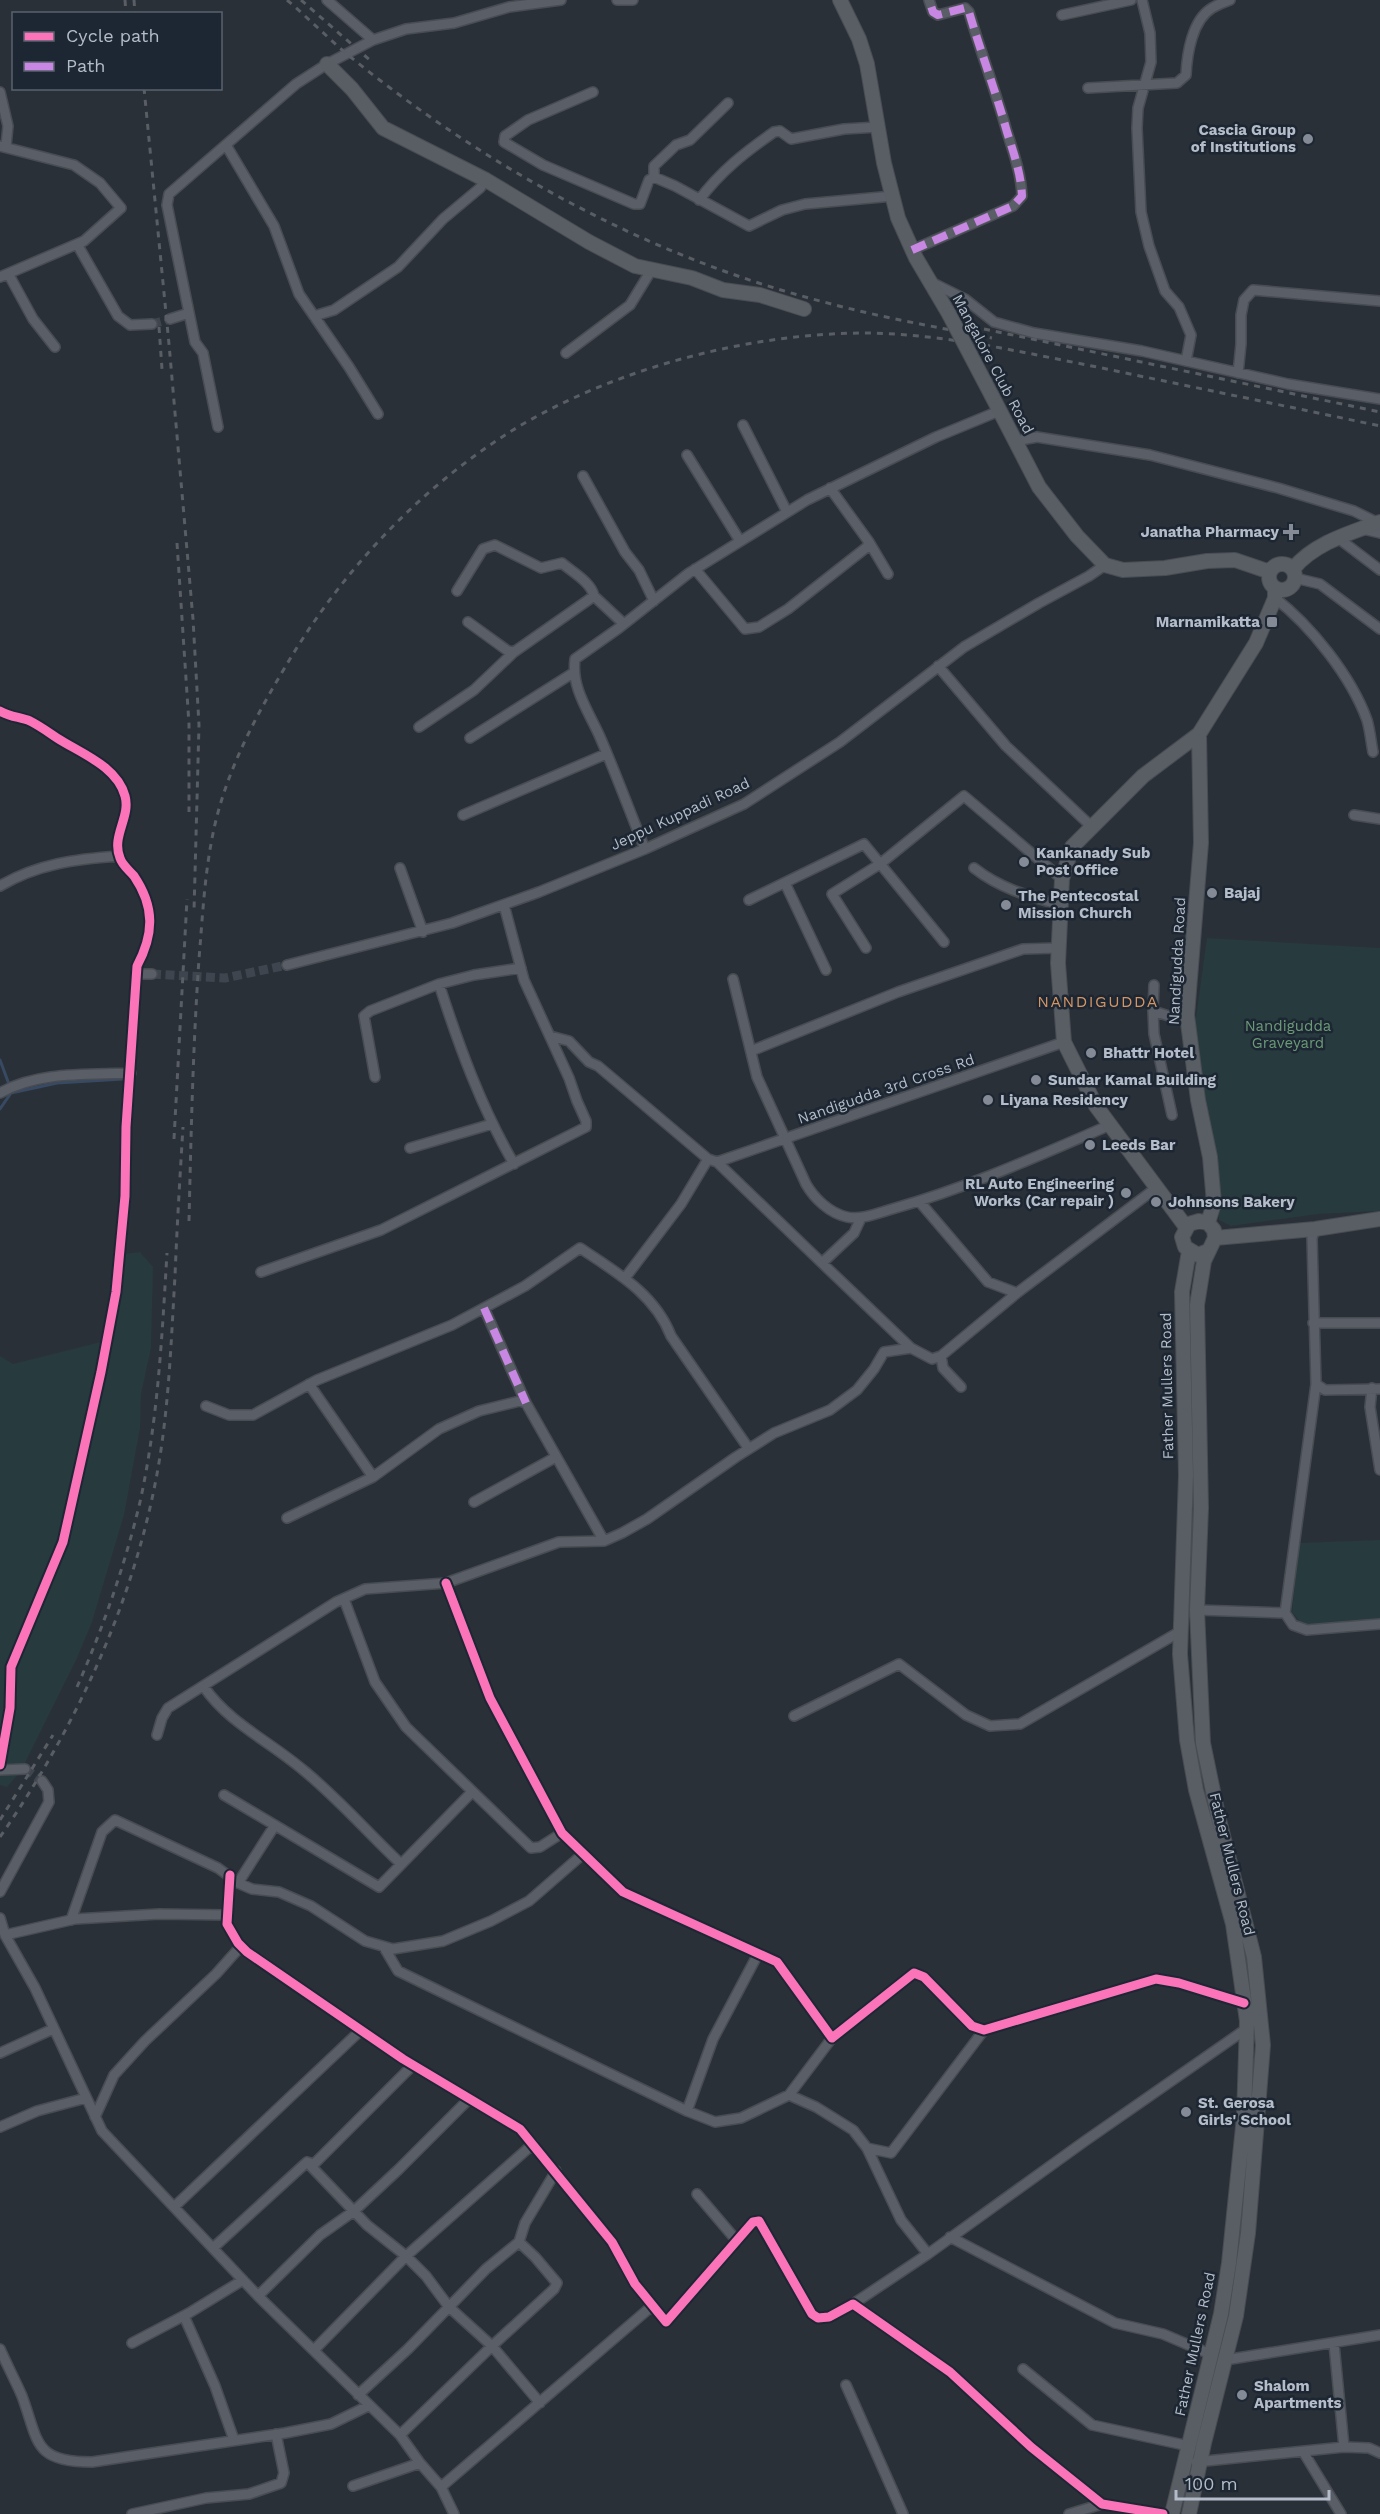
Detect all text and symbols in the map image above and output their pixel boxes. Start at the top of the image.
legend [12,12,222,90]
text: Cycle path [66,25,160,46]
text: Path [66,55,106,76]
place label: Cascia Group of Institutions [1191,121,1296,156]
marker: Cascia Group of Institutions [1301,132,1315,146]
street label: Mangalore Club Road [949,291,1037,437]
place label: Janatha Pharmacy [1141,523,1280,541]
marker: Janatha Pharmacy [1284,525,1298,539]
place label: Marnamikatta [1156,613,1260,631]
marker: Marnamikatta [1265,615,1279,629]
street label: Jeppu Kuppadi Road [608,774,752,854]
place label: Kankanady Sub Post Office [1036,844,1150,879]
marker: Kankanady Sub Post Office [1017,855,1031,869]
place label: Bajaj [1224,884,1260,902]
marker: Bajaj [1205,886,1219,900]
place label: The Pentecostal Mission Church [1018,887,1139,922]
street label: Nandigudda Road [1165,897,1189,1025]
marker: The Pentecostal Mission Church [999,898,1013,912]
district label: NANDIGUDDA [1037,992,1159,1011]
park label: Nandigudda Graveyard [1245,1017,1332,1052]
place label: Bhattr Hotel [1103,1044,1194,1062]
marker: Bhattr Hotel [1084,1046,1098,1060]
street label: Nandigudda 3rd Cross Rd [795,1050,977,1128]
place label: Sundar Kamal Building [1048,1071,1216,1089]
marker: Sundar Kamal Building [1029,1073,1043,1087]
place label: Liyana Residency [1000,1091,1129,1109]
marker: Liyana Residency [981,1093,995,1107]
place label: Leeds Bar [1102,1136,1176,1154]
marker: Leeds Bar [1083,1138,1097,1152]
place label: RL Auto Engineering Works (Car repair ) [965,1175,1115,1210]
marker: RL Auto Engineering Works (Car repair ) [1119,1186,1133,1200]
place label: Johnsons Bakery [1168,1193,1295,1211]
marker: Johnsons Bakery [1149,1195,1163,1209]
street label: Father Mullers Road [1157,1312,1177,1460]
street label: Father Mullers Road [1205,1791,1259,1937]
place label: St. Gerosa Girls' School [1198,2094,1291,2129]
marker: St. Gerosa Girls' School [1179,2105,1193,2119]
street label: Father Mullers Road [1171,2270,1219,2418]
place label: Shalom Apartments [1254,2377,1342,2412]
marker: Shalom Apartments [1235,2388,1249,2402]
scale bar [1176,2463,1329,2501]
text: 100 m [1185,2473,1238,2494]

